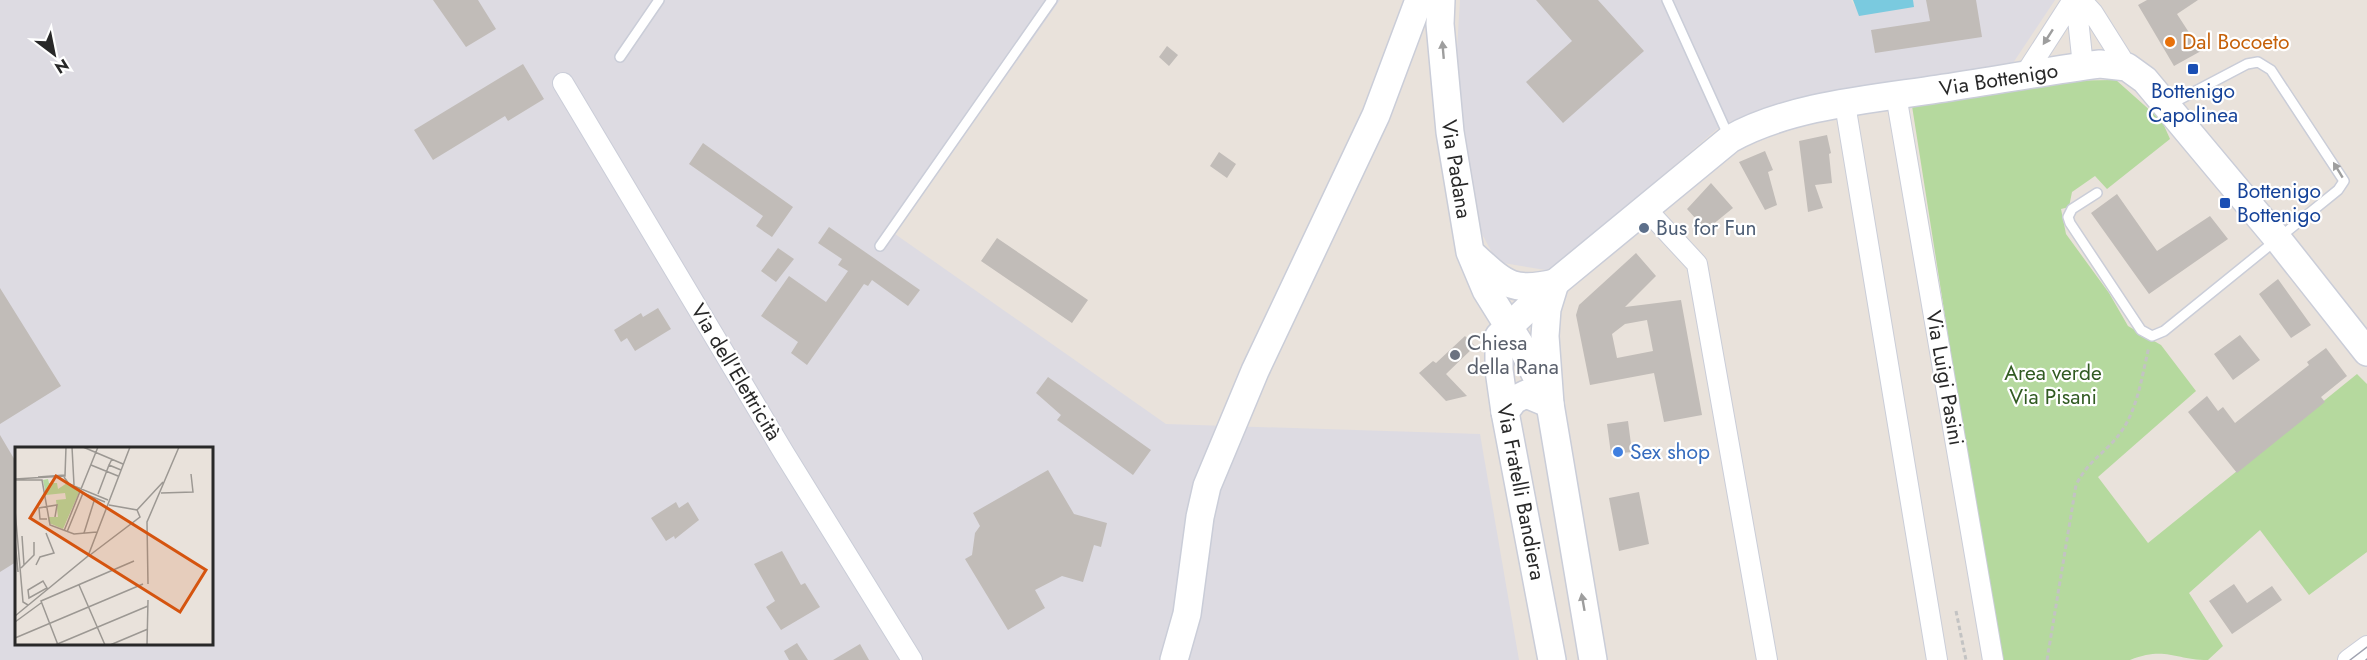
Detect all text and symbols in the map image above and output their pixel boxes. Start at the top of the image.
north arrow [24,24,84,84]
place label: Dal Bocoeto [2182,27,2290,57]
one-way arrow [2042,29,2054,45]
marker: Dal Bocoeto [2163,35,2177,49]
one-way arrow [1438,40,1448,59]
text: N [50,53,73,79]
street label: Via Bottenigo [1937,55,2060,104]
marker: Bottenigo Capolinea [2186,62,2200,76]
place label: Bottenigo Capolinea [2148,76,2238,130]
street label: Via Padana [1434,118,1479,221]
one-way arrow [2333,161,2343,178]
place label: Bottenigo Bottenigo [2237,176,2321,230]
marker: Bottenigo Bottenigo [2218,196,2232,210]
place label: Bus for Fun [1656,213,1757,243]
marker: Bus for Fun [1637,221,1651,235]
street label: Via dell'Elettricità [683,298,789,446]
street label: Via Luigi Pasini [1918,308,1972,448]
place label: Chiesa della Rana [1467,328,1559,382]
marker: Chiesa della Rana [1448,348,1462,362]
park label: Area verde Via Pisani [2004,358,2102,412]
street label: Via Fratelli Bandiera [1489,401,1553,583]
place label: Sex shop [1630,437,1710,467]
marker: Sex shop [1611,445,1625,459]
inset map [15,447,213,645]
one-way arrow [1578,593,1587,612]

